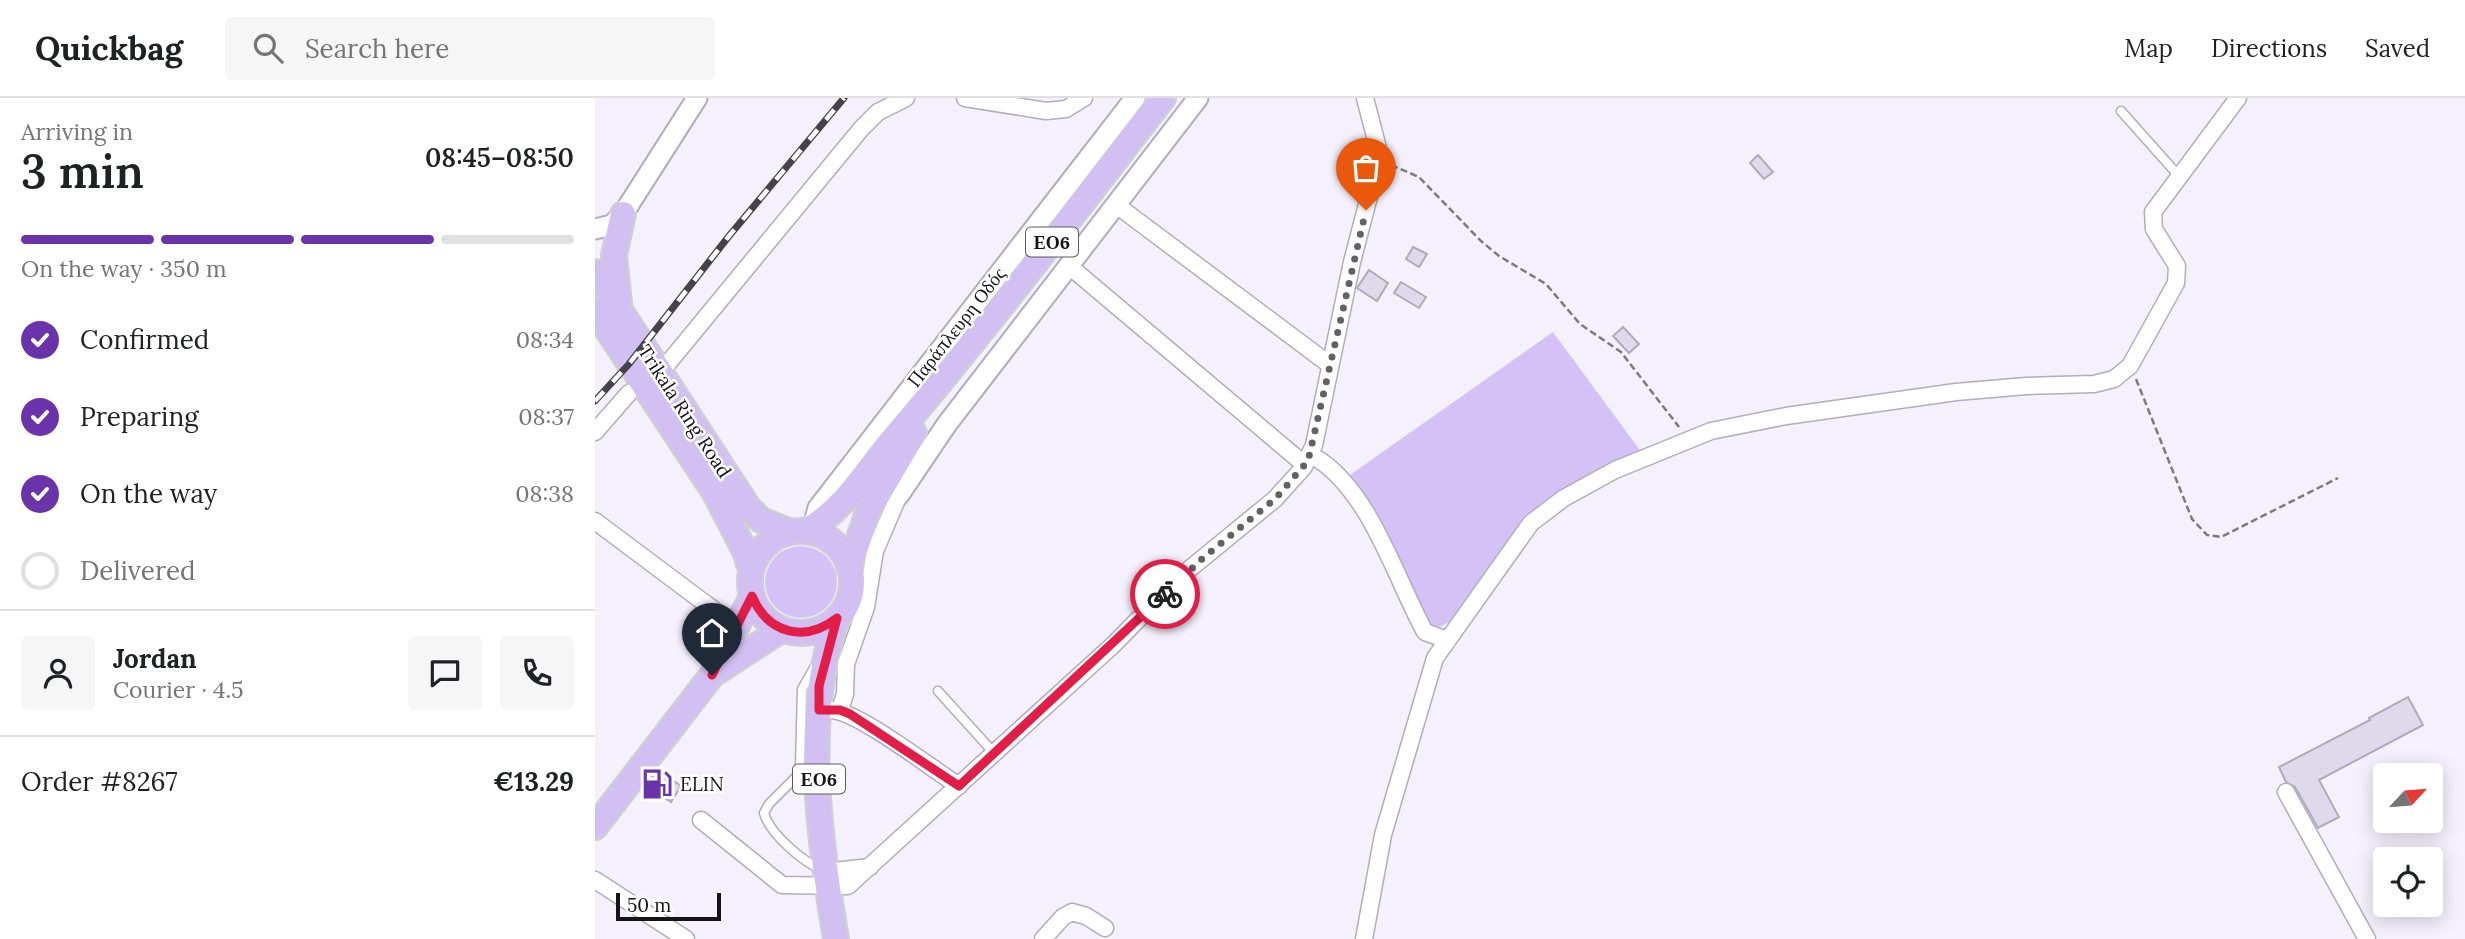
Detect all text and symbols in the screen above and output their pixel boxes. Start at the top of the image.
search box [225,17,715,80]
text: Quickbag [35,27,183,69]
icon: search [249,29,287,67]
text: Search here [305,32,449,65]
text: Map [2124,33,2173,64]
text: Directions [2211,33,2327,64]
text: Saved [2365,33,2430,64]
text: Arriving in [21,117,133,146]
pin [1336,138,1396,210]
text: 08:45–08:50 [425,141,574,174]
text: 3 min [21,142,144,201]
icon: bag [1347,149,1385,187]
road number: ΕΟ6 [1026,228,1078,257]
text: On the way · 350 m [21,254,227,283]
street label: Παράπλευρη Οδός [902,262,1011,392]
icon: check [21,321,59,359]
text: Confirmed [80,323,209,356]
text: 08:34 [516,325,574,354]
street label: Trikala Ring Road [633,340,737,482]
icon: check [21,398,59,436]
text: Preparing [80,400,199,433]
text: 08:37 [518,402,574,431]
icon: check [21,475,59,513]
text: On the way [80,477,217,510]
text: 08:38 [515,479,574,508]
text: Delivered [80,554,196,587]
courier [1130,559,1200,629]
icon: bike [1146,575,1184,613]
pin [682,603,742,675]
icon: home [693,614,731,652]
button: person [21,636,95,710]
button: chat [408,636,482,710]
button: phone [500,636,574,710]
text: Jordan [113,642,197,675]
text: Courier · 4.5 [113,675,244,704]
north arrow [2373,763,2443,833]
map controls [2373,763,2443,917]
road number: ΕΟ6 [793,764,845,794]
text: Order #8267 [21,765,177,798]
text: €13.29 [493,765,574,798]
fuel station icon: ELIN [640,767,674,801]
place label: ELIN [680,772,724,796]
button: locate [2373,847,2443,917]
scale bar [616,890,721,922]
text: 50 m [627,893,671,917]

